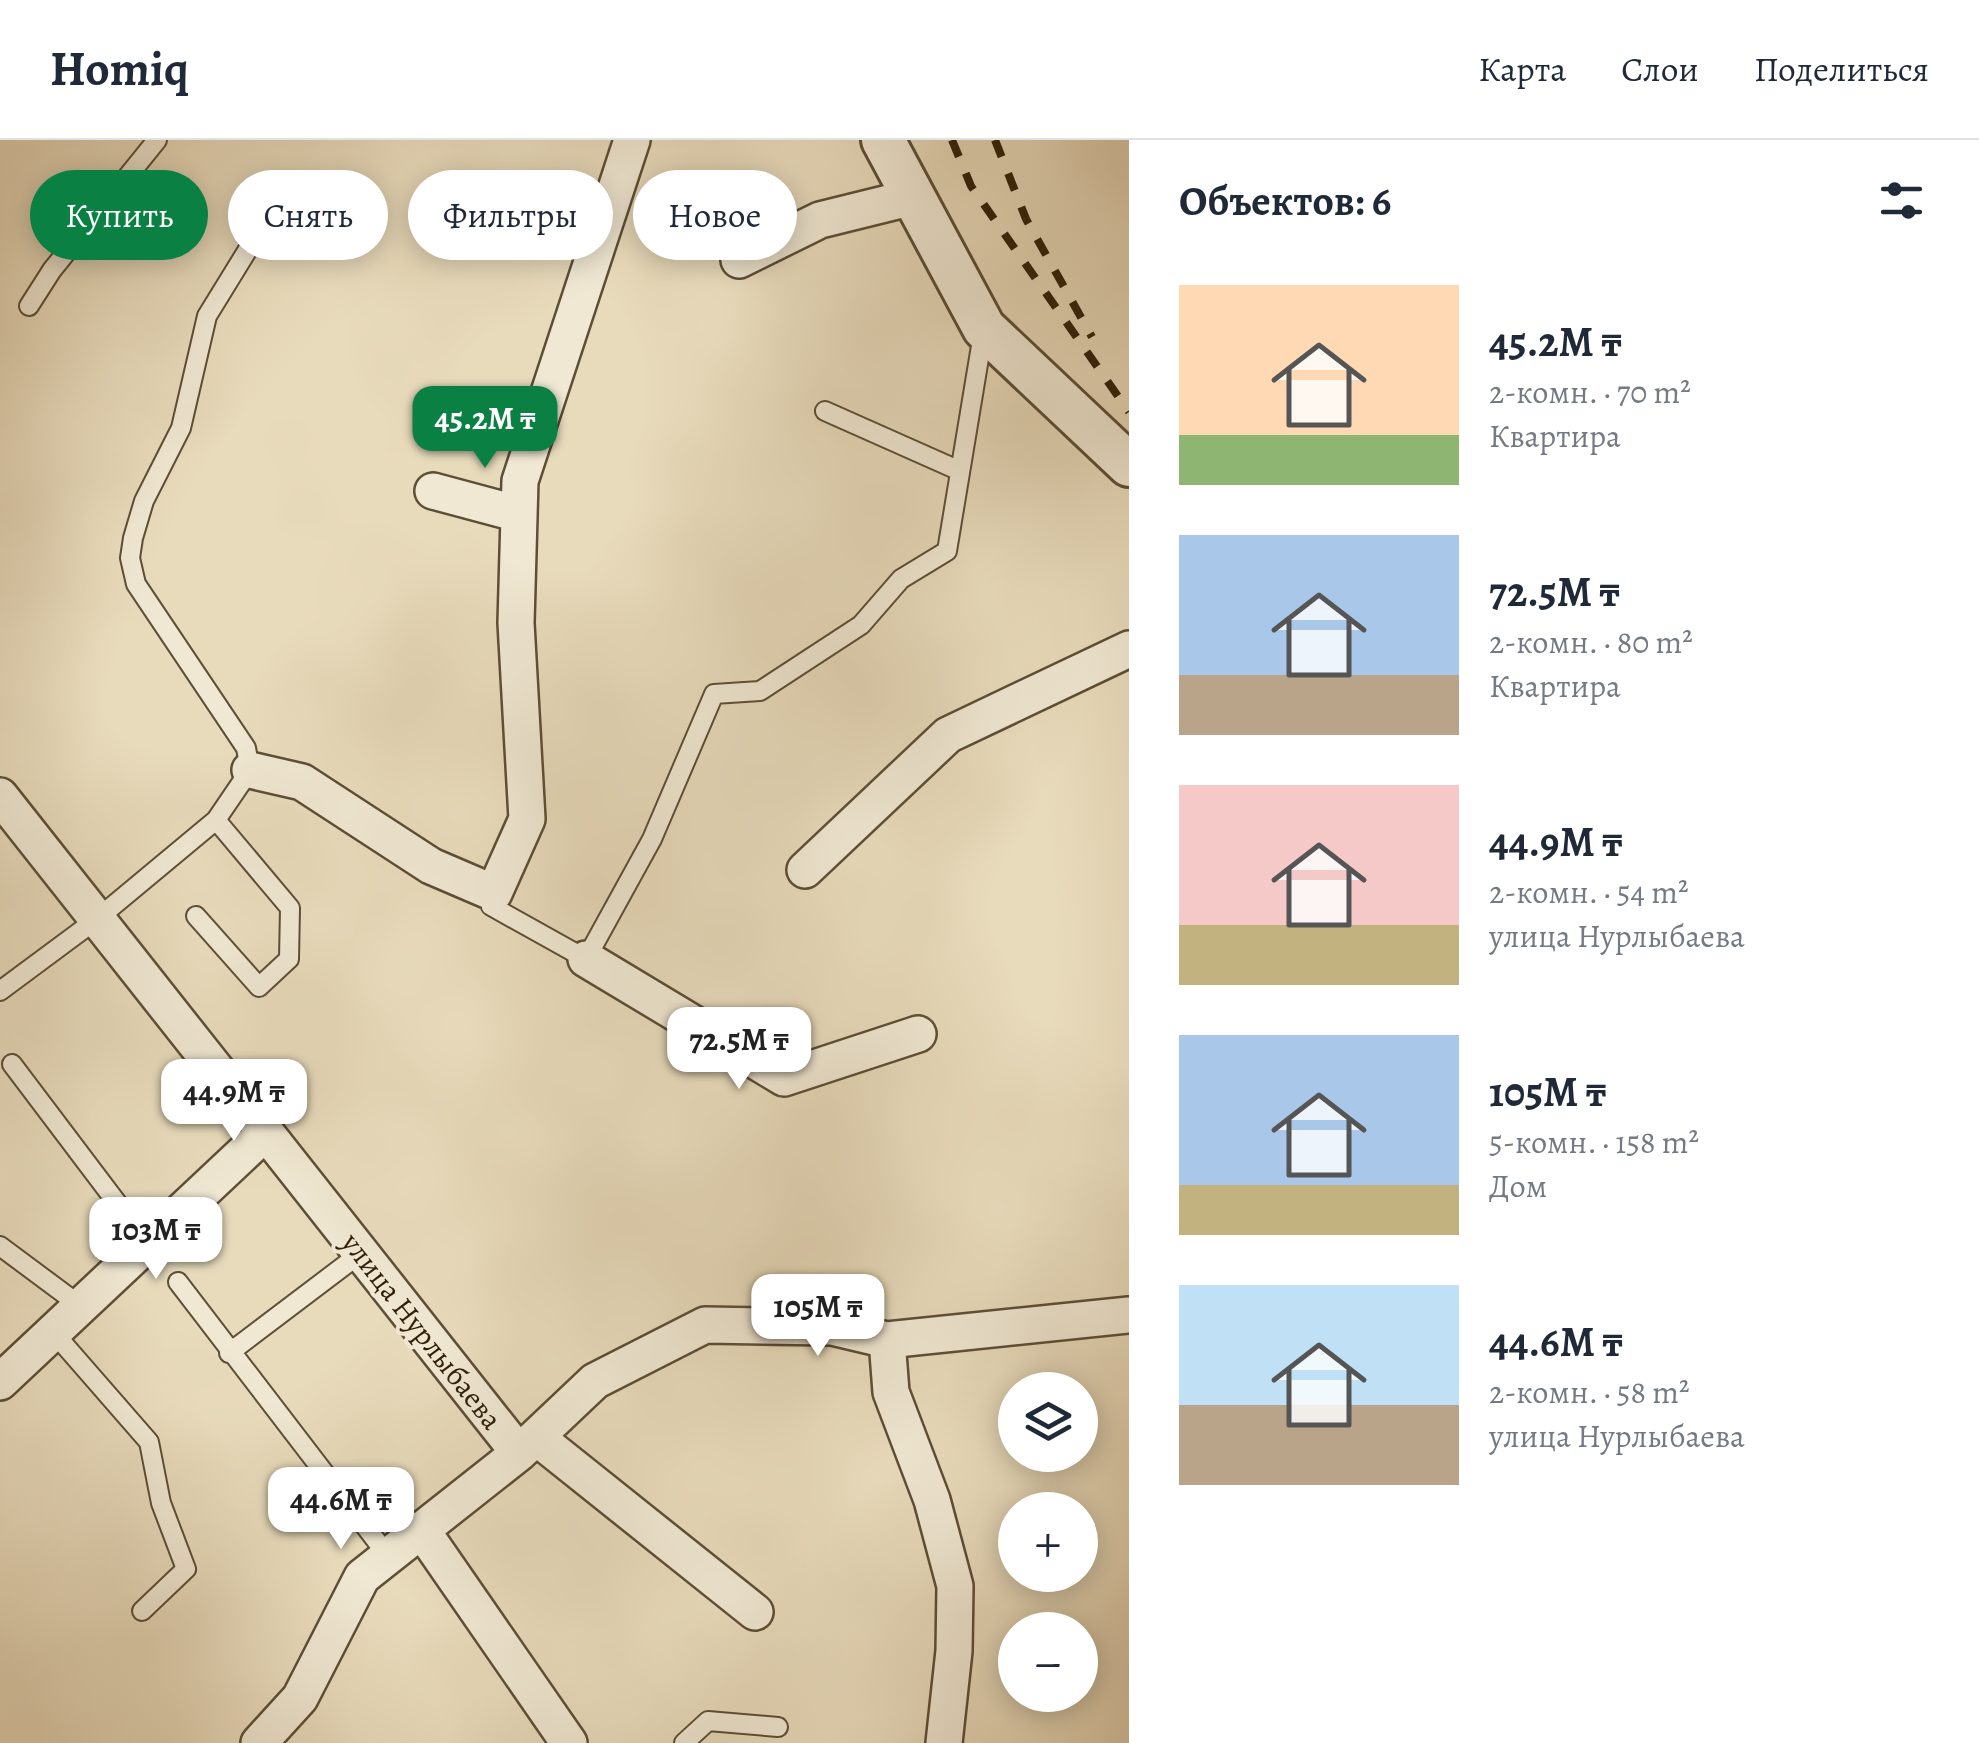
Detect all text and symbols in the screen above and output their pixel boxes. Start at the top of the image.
text: Homiq [50,36,189,102]
text: Карта [1478,45,1566,93]
text: Слои [1621,45,1699,93]
text: Поделиться [1754,45,1929,93]
chip: Купить [30,170,208,260]
chip: Снять [228,170,388,260]
chip: Фильтры [408,170,613,260]
chip: Новое [633,170,797,260]
text: Объектов: 6 [1179,172,1391,229]
icon: filters [1874,173,1929,228]
text: 45.2M ₸ [1489,313,1622,370]
icon: home [1259,325,1379,445]
text: 2-комн. · 70 m² [1489,370,1691,414]
pin: 45.2M ₸ [393,386,577,471]
text: 45.2M ₸ [434,396,536,440]
text: Квартира [1489,414,1621,458]
text: 72.5M ₸ [1489,563,1620,620]
icon: home [1259,575,1379,695]
text: 2-комн. · 80 m² [1489,620,1693,664]
text: Квартира [1489,664,1621,708]
text: 44.9M ₸ [1489,813,1623,870]
icon: home [1259,825,1379,945]
text: 2-комн. · 54 m² [1489,870,1688,914]
text: улица Нурлыбаева [1489,914,1745,958]
pin: 72.5M ₸ [647,1007,831,1092]
text: 72.5M ₸ [689,1017,789,1061]
pin: 44.9M ₸ [142,1059,326,1144]
text: 105M ₸ [1489,1063,1606,1120]
text: 44.9M ₸ [183,1069,285,1113]
icon: home [1259,1075,1379,1195]
text: 5-комн. · 158 m² [1489,1120,1699,1164]
text: Дом [1489,1164,1547,1208]
pin: 103M ₸ [75,1197,237,1282]
text: 103M ₸ [111,1207,201,1251]
street label: улица Нурлыбаева [332,1223,512,1438]
pin: 105M ₸ [737,1274,899,1359]
text: 105M ₸ [773,1284,863,1328]
text: 44.6M ₸ [1489,1313,1623,1370]
icon: home [1259,1325,1379,1445]
text: 2-комн. · 58 m² [1489,1370,1689,1414]
map controls [998,1372,1098,1712]
button: layers [998,1372,1098,1472]
text: улица Нурлыбаева [1489,1414,1745,1458]
pin: 44.6M ₸ [249,1467,433,1552]
text: 44.6M ₸ [290,1477,392,1521]
button: + [998,1492,1098,1592]
button: − [998,1612,1098,1712]

